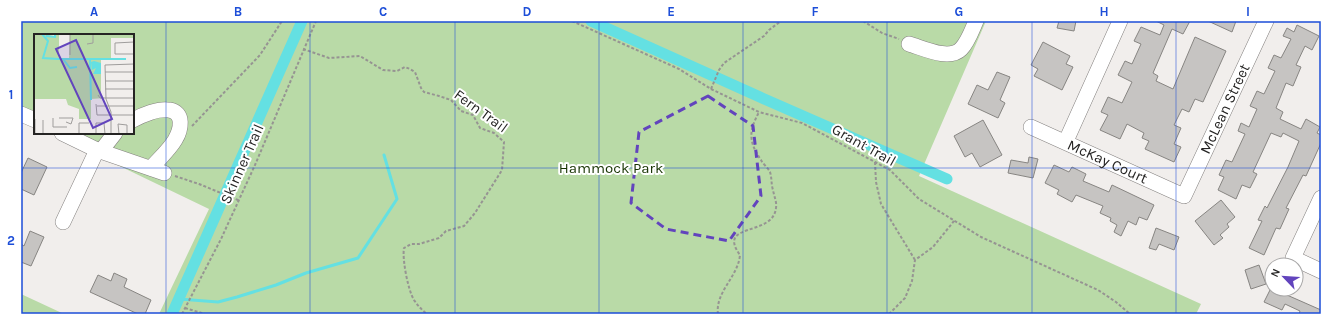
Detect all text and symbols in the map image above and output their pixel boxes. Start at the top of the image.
text: A [90,4,98,19]
text: B [234,4,242,19]
text: C [379,4,387,19]
text: D [523,4,532,19]
text: E [667,4,675,19]
text: F [811,4,819,19]
text: G [955,4,963,19]
text: H [1099,4,1109,19]
text: I [1246,4,1250,19]
inset map [34,34,134,134]
street label: McLean Street [1196,61,1254,157]
street label: Fern Trail [451,86,511,136]
text: 1 [9,87,13,102]
street label: Grant Trail [829,120,899,170]
street label: Skinner Trail [216,121,268,207]
street label: McKay Court [1065,136,1151,188]
park label: Hammock Park [559,159,663,177]
text: 2 [7,233,15,248]
north arrow [1264,257,1304,297]
text: N [1268,267,1283,279]

